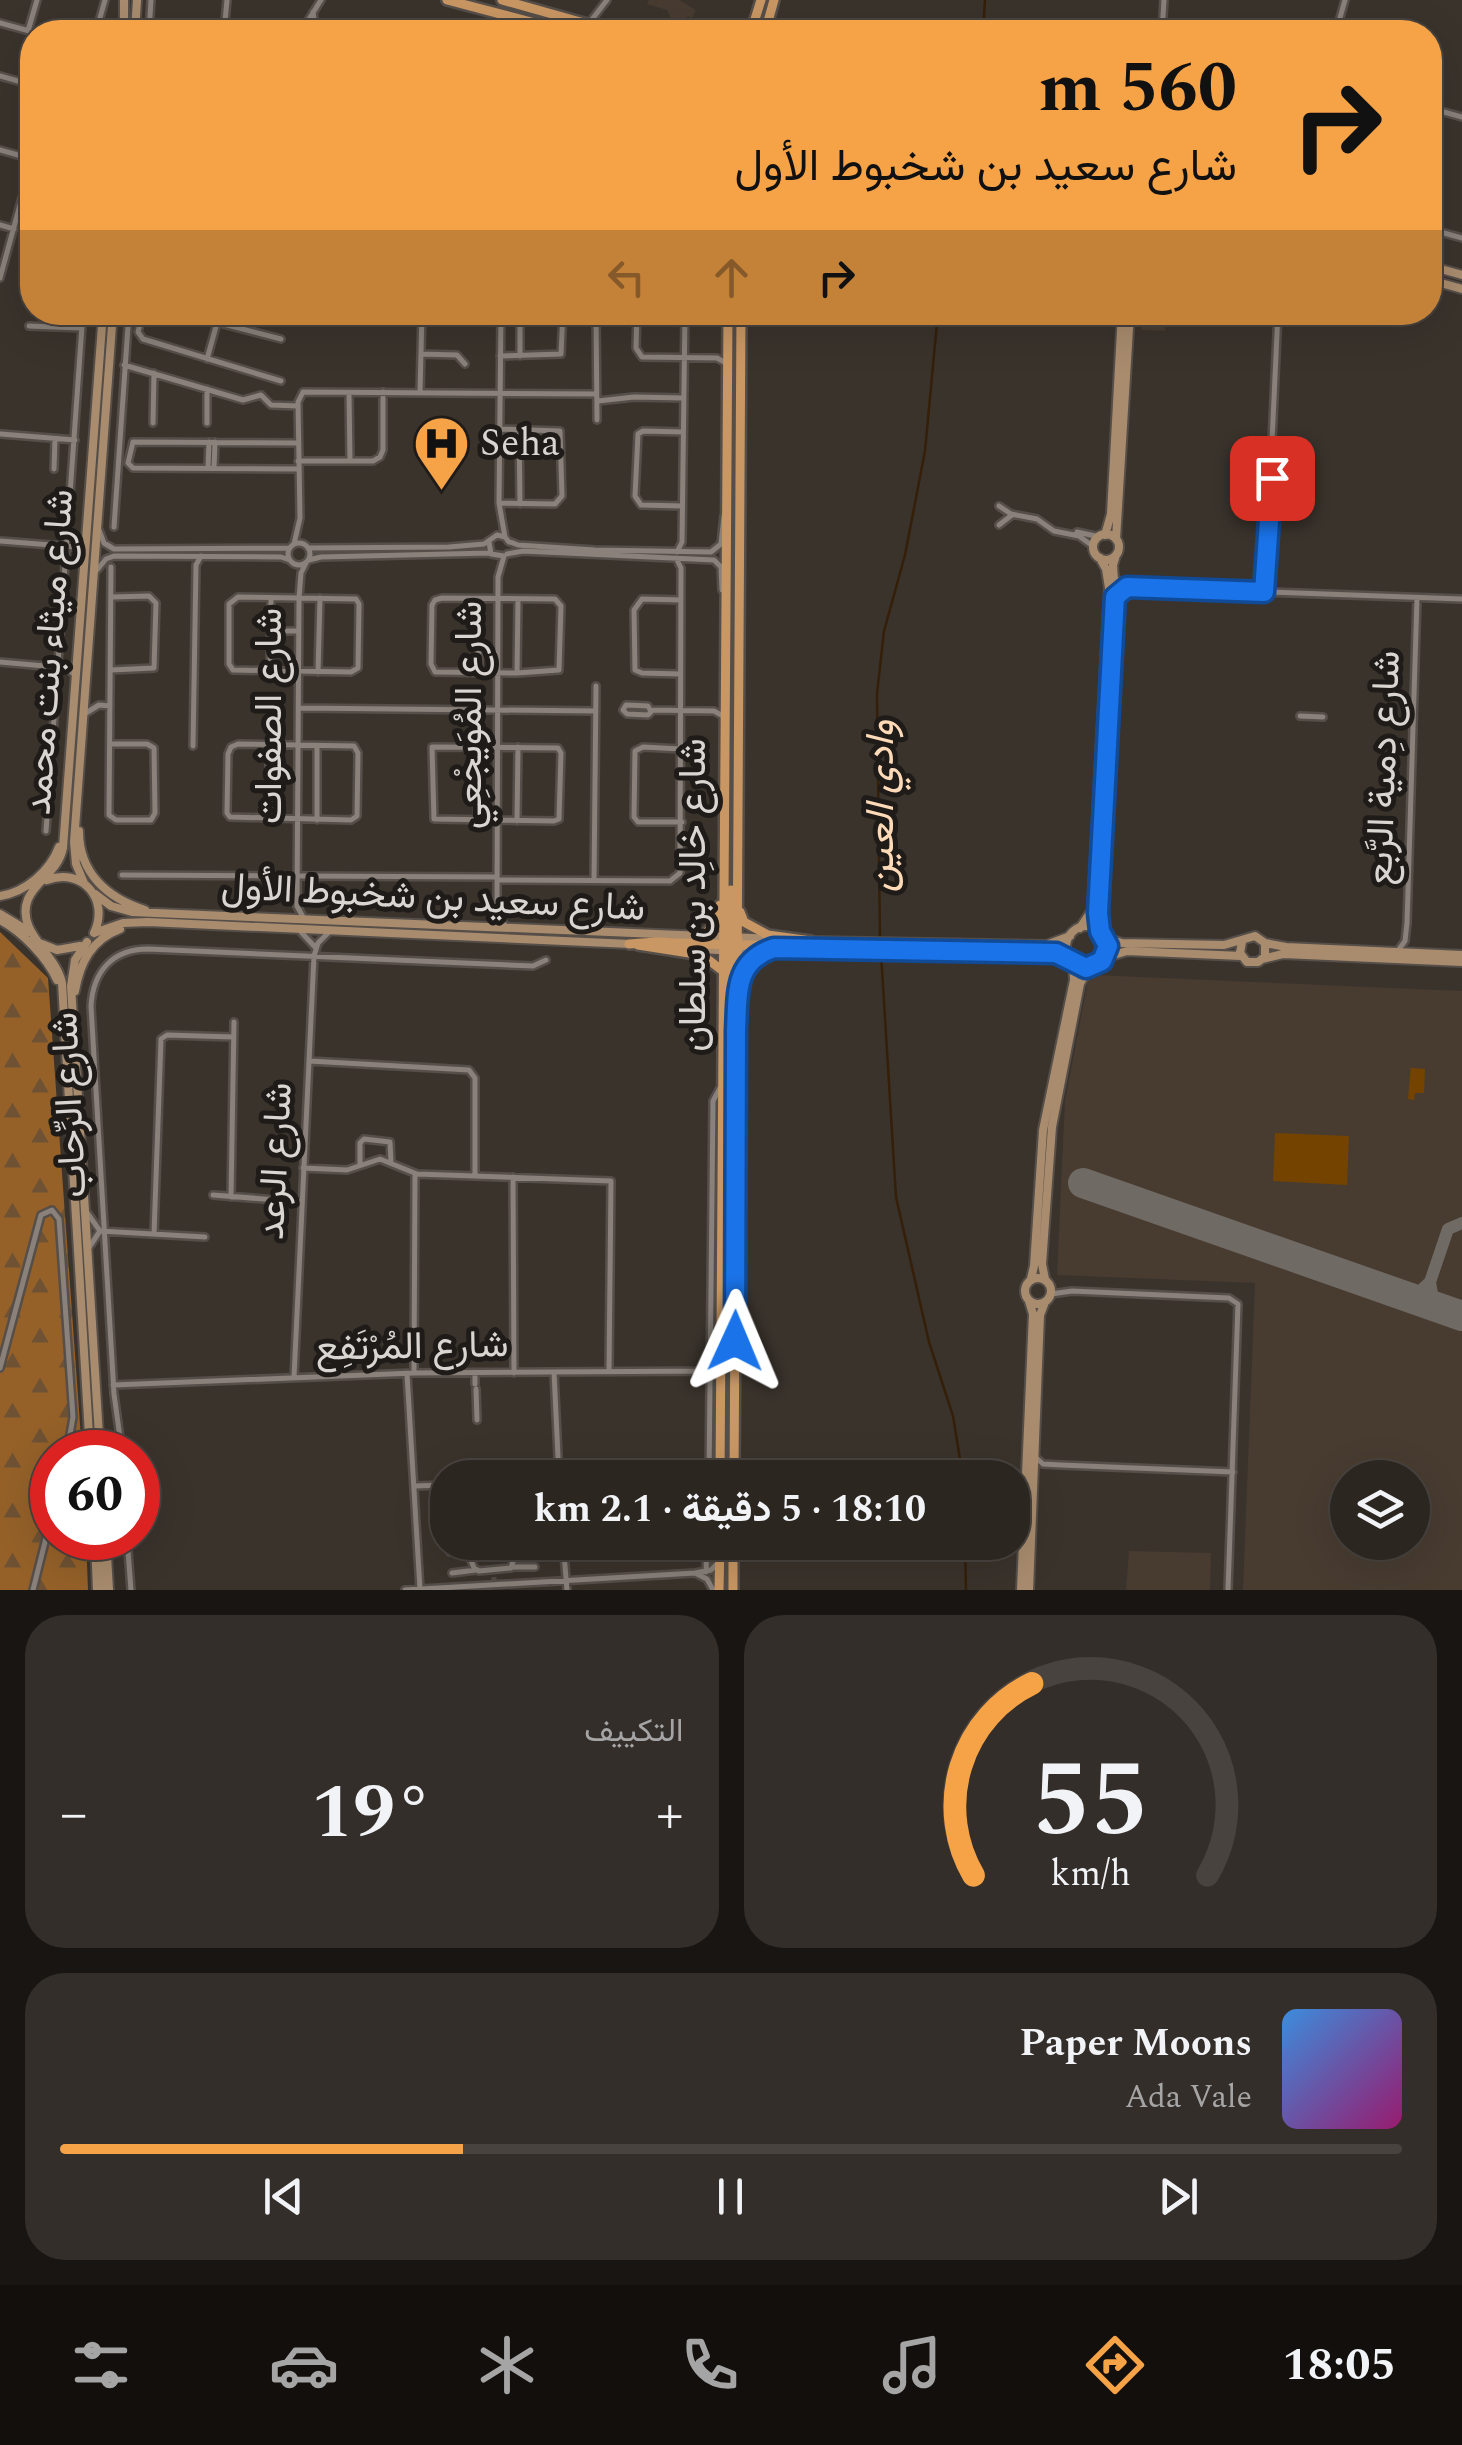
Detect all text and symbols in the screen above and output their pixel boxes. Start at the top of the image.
text: 560 m [1039,36,1237,142]
icon: right [1272,60,1402,190]
text: شارع سعيد بن شخبوط الأول [734,132,1237,201]
icon: left [599,250,654,305]
icon: ahead [704,250,759,305]
icon: right [809,250,864,305]
hospital icon: Seha [411,414,471,493]
place label: Seha [480,415,560,473]
pin [1230,436,1315,521]
icon: arrive [1245,451,1300,506]
street label: شارع ميثاء بنت محمد [10,487,90,817]
street label: شارع المُوَيجْعِي [441,601,499,829]
street label: شارع الصفوات [241,608,299,824]
street label: شارع دِمية الرَّبع [1351,650,1417,886]
water label: وادي العين [851,720,912,892]
street label: شارع خالِد بن سلطان [665,738,723,1052]
street label: شارع سعيد بن شخبوط الأول [220,858,646,938]
street label: شارع الرِّحاب [36,1011,104,1199]
street label: شارع الرعد [243,1081,309,1241]
position arrow [683,1289,787,1393]
street label: شارع المُرْتَفِع [315,1316,509,1378]
speed limit sign: 60 [30,1430,160,1560]
map controls [1330,1460,1430,1560]
button: layers [1330,1460,1430,1560]
text: 18:10 · 5 دقيقة · 2.1 km [534,1481,926,1539]
text: التكييف [584,1707,684,1756]
text: 55 [1032,1723,1149,1881]
text: 19° [311,1757,433,1871]
text: − [60,1773,88,1856]
text: + [656,1773,684,1856]
text: km/h [1050,1847,1130,1902]
text: Paper Moons [1020,2015,1252,2073]
text: Ada Vale [1125,2073,1252,2122]
icon: previous [256,2169,311,2224]
icon: pause [703,2169,758,2224]
icon: next [1151,2169,1206,2224]
icon: filters [66,2330,136,2400]
icon: car [269,2330,339,2400]
icon: climate [472,2330,542,2400]
icon: phone [675,2330,745,2400]
icon: music [877,2330,947,2400]
icon: directions [1080,2330,1150,2400]
text: 18:05 [1283,2331,1396,2400]

